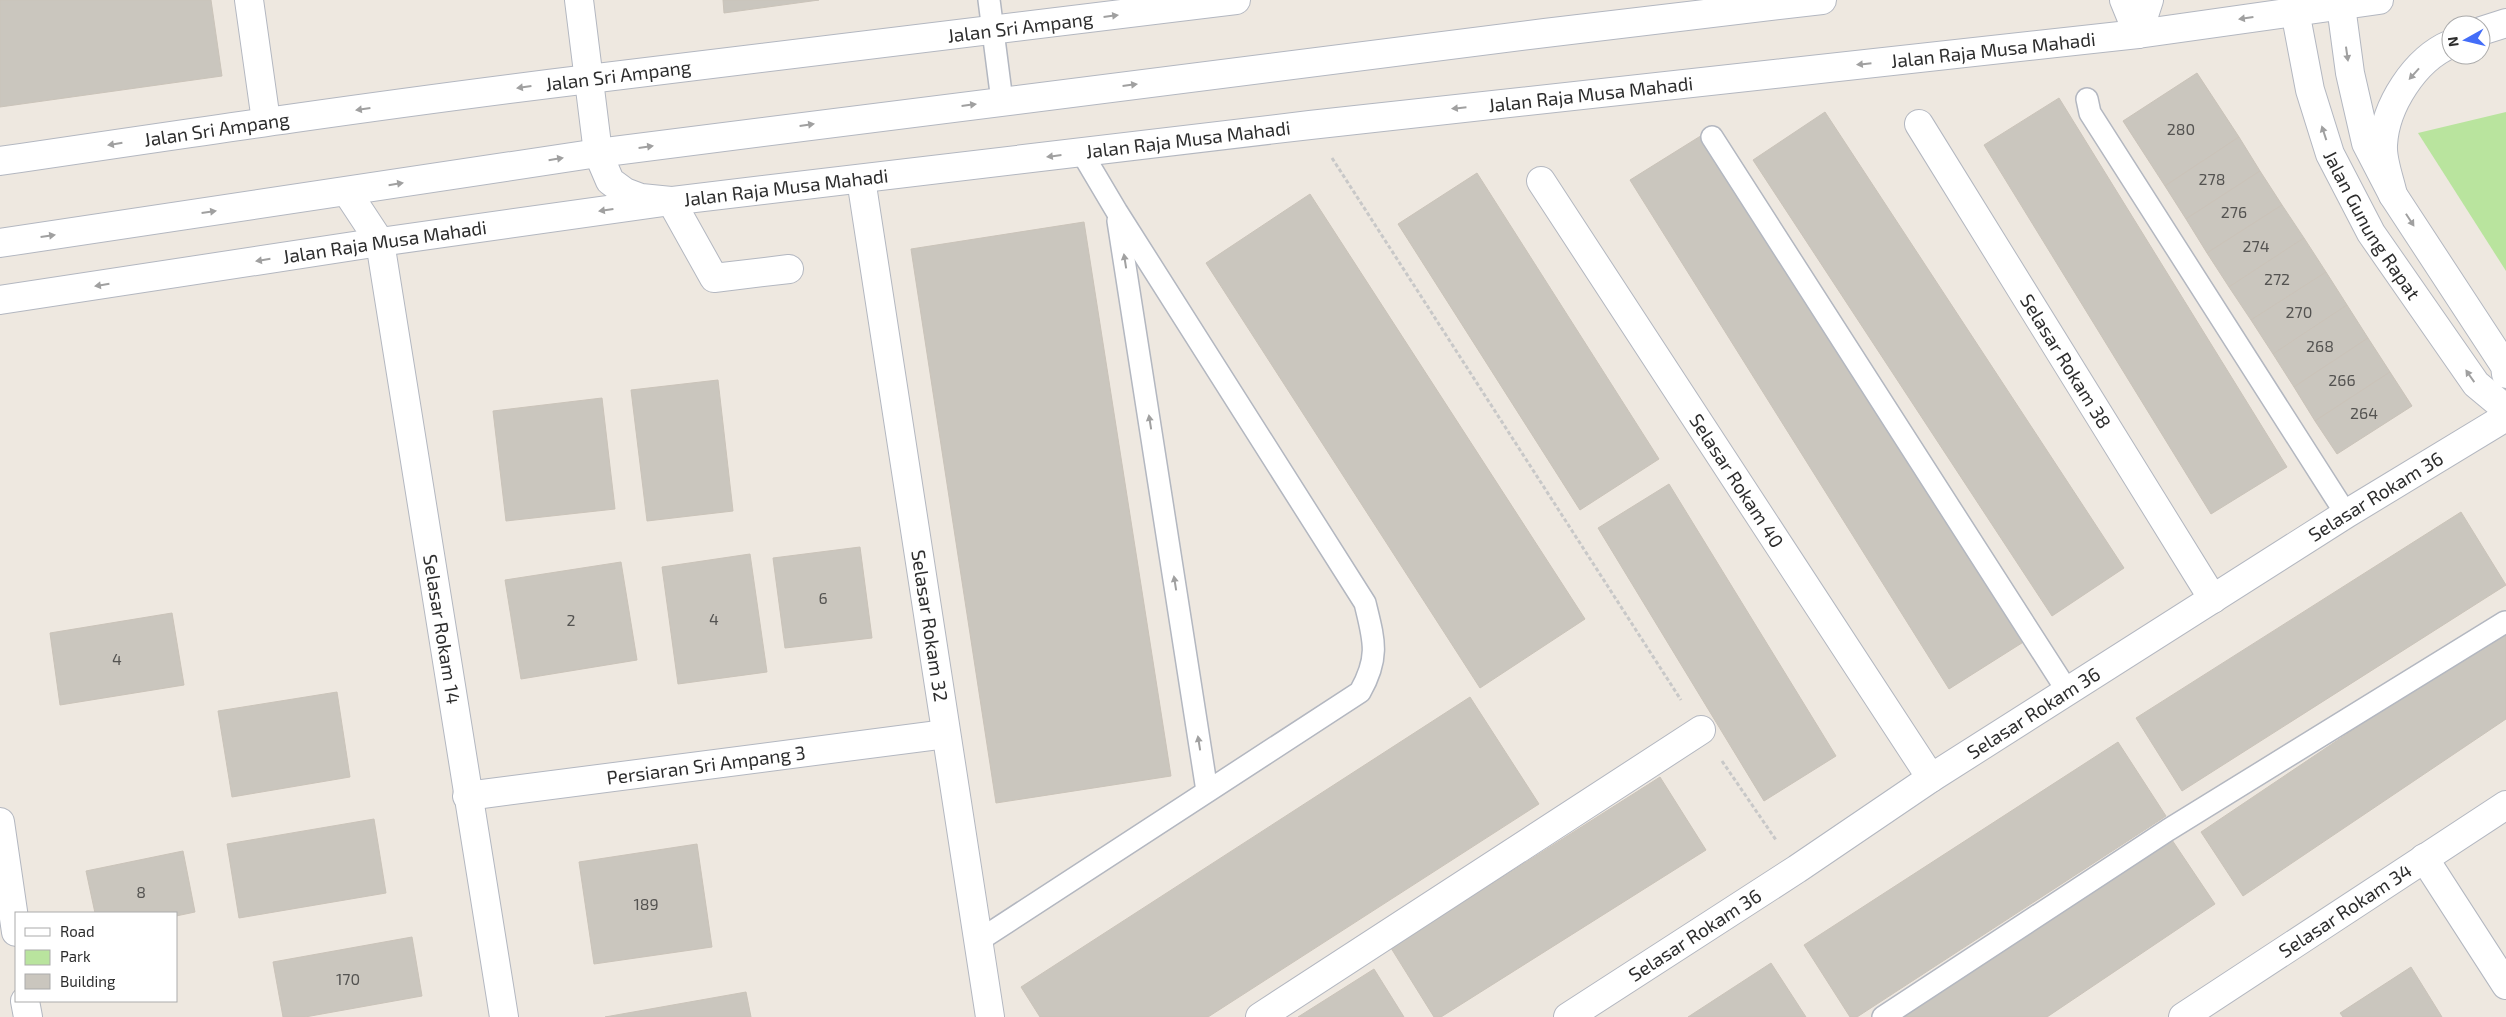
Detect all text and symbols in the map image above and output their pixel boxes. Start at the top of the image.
street label: Jalan Sri Ampang [946,6,1095,47]
one-way arrow [1103,12,1119,20]
one-way arrow [2238,15,2254,23]
north arrow [2441,15,2491,65]
street label: Jalan Raja Musa Mahadi [1889,27,2097,72]
text: N [2444,36,2462,48]
one-way arrow [2344,46,2352,62]
street label: Jalan Sri Ampang [544,54,693,95]
one-way arrow [1855,60,1871,68]
one-way arrow [2408,68,2420,80]
street label: Jalan Raja Musa Mahadi [1487,71,1694,116]
one-way arrow [1122,81,1138,89]
one-way arrow [516,83,532,91]
one-way arrow [961,101,977,109]
one-way arrow [355,105,371,113]
one-way arrow [1450,105,1466,113]
street label: Jalan Sri Ampang [142,107,291,151]
street label: Jalan Raja Musa Mahadi [1084,115,1292,163]
house number: 280 [2167,119,2195,138]
one-way arrow [800,121,816,129]
one-way arrow [2319,125,2327,140]
one-way arrow [107,140,123,148]
one-way arrow [639,142,655,150]
street label: Jalan Gunung Rapat [2319,146,2426,304]
one-way arrow [1046,152,1062,160]
one-way arrow [548,155,564,163]
street label: Jalan Raja Musa Mahadi [682,163,889,210]
house number: 278 [2199,169,2225,188]
one-way arrow [388,180,404,188]
house number: 276 [2221,202,2247,221]
one-way arrow [597,206,613,214]
one-way arrow [201,208,217,216]
one-way arrow [2405,214,2414,227]
street label: Jalan Raja Musa Mahadi [281,215,488,268]
one-way arrow [41,232,57,240]
house number: 274 [2242,236,2270,255]
one-way arrow [1120,253,1128,269]
one-way arrow [254,256,270,264]
house number: 272 [2264,269,2290,288]
one-way arrow [94,281,110,289]
street label: Selasar Rokam 38 [2016,289,2117,433]
house number: 270 [2286,302,2312,321]
house number: 268 [2306,336,2334,355]
one-way arrow [2465,369,2475,383]
house number: 266 [2328,370,2356,389]
house number: 264 [2350,403,2378,422]
street label: Selasar Rokam 40 [1685,409,1789,552]
one-way arrow [1145,414,1153,430]
street label: Selasar Rokam 36 [2304,446,2447,546]
street label: Selasar Rokam 32 [907,548,953,703]
street label: Selasar Rokam 14 [419,553,466,706]
one-way arrow [1170,574,1178,590]
house number: 6 [818,588,828,607]
house number: 4 [709,609,719,628]
house number: 2 [567,610,576,629]
house number: 4 [112,649,122,668]
street label: Selasar Rokam 36 [1962,662,2104,763]
one-way arrow [1195,735,1203,751]
street label: Persiaran Sri Ampang 3 [605,740,807,789]
street label: Selasar Rokam 34 [2274,858,2416,962]
house number: 8 [136,882,146,901]
street label: Selasar Rokam 36 [1624,883,1765,986]
house number: 189 [633,894,659,913]
legend [15,912,178,1002]
text: Road [60,922,95,940]
text: Park [60,947,91,965]
house number: 170 [336,969,360,988]
text: Building [60,972,116,990]

